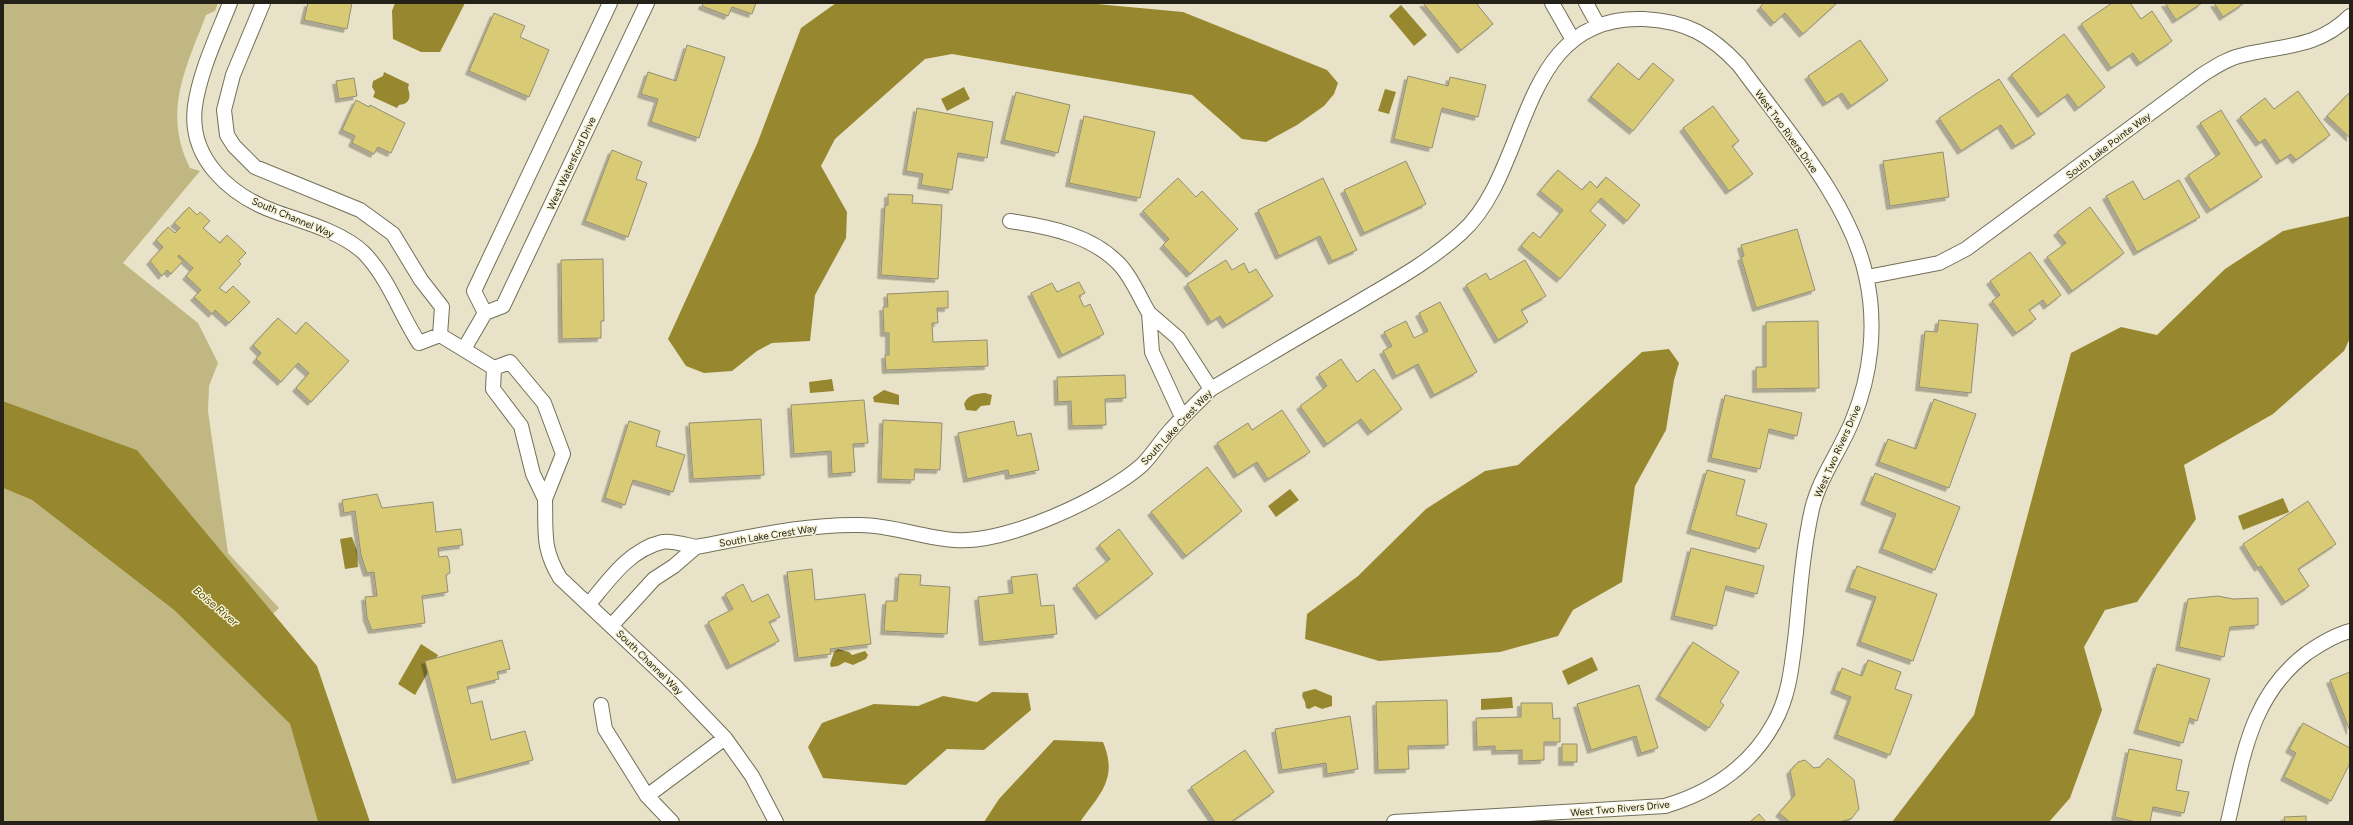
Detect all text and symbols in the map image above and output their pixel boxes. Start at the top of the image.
street label: West Two Rivers Drive [1752,87,1821,176]
street label: South Lake Pointe Way [2063,109,2154,182]
street label: West Watersford Drive [544,114,599,212]
street label: South Channel Way [250,194,337,241]
street label: South Lake Crest Way [1138,386,1215,468]
street label: West Two Rivers Drive [1811,403,1864,499]
street label: South Lake Crest Way [718,521,819,550]
water label: Boise River [191,584,242,630]
street label: South Channel Way [613,627,686,698]
street label: West Two Rivers Drive [1570,798,1671,819]

